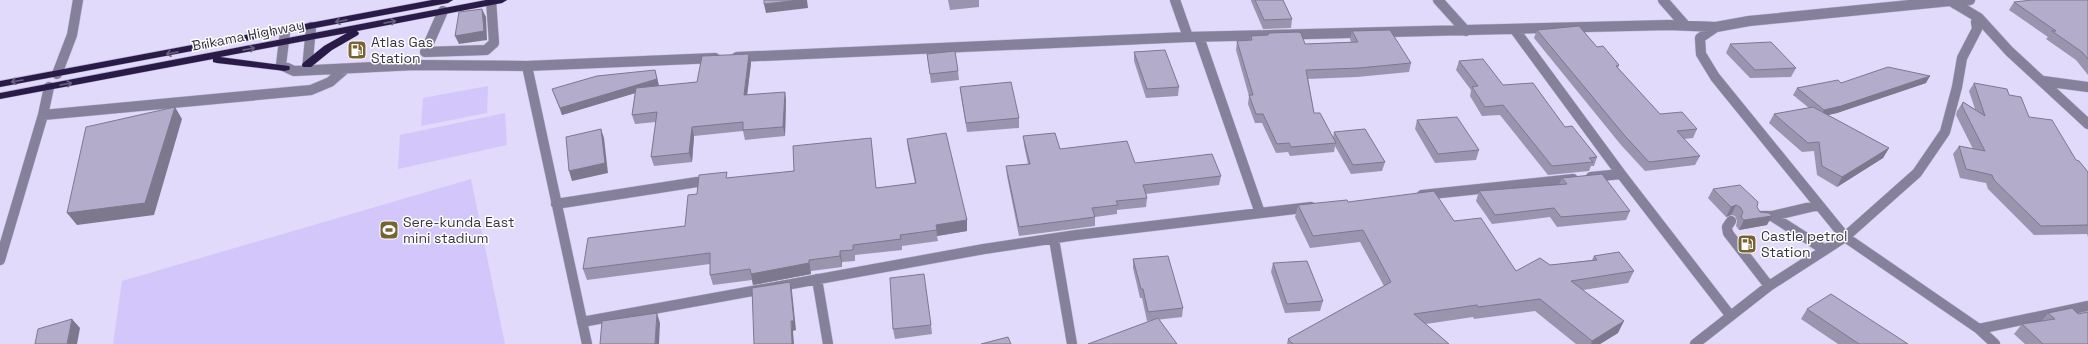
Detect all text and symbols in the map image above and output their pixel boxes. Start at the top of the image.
street label: Brikama Highway [190,15,306,55]
one-way arrow [335,17,348,25]
one-way arrow [383,18,396,26]
place label: Atlas Gas Station [371,33,433,67]
fuel station icon: Atlas Gas Station [346,39,368,61]
one-way arrow [242,45,255,53]
one-way arrow [166,49,179,57]
one-way arrow [11,77,24,85]
one-way arrow [59,80,72,88]
place label: Sere-kunda East mini stadium [403,213,514,247]
sports icon: Sere-kunda East mini stadium [378,219,400,241]
place label: Castle petrol Station [1761,227,1848,261]
fuel station icon: Castle petrol Station [1736,233,1758,255]

